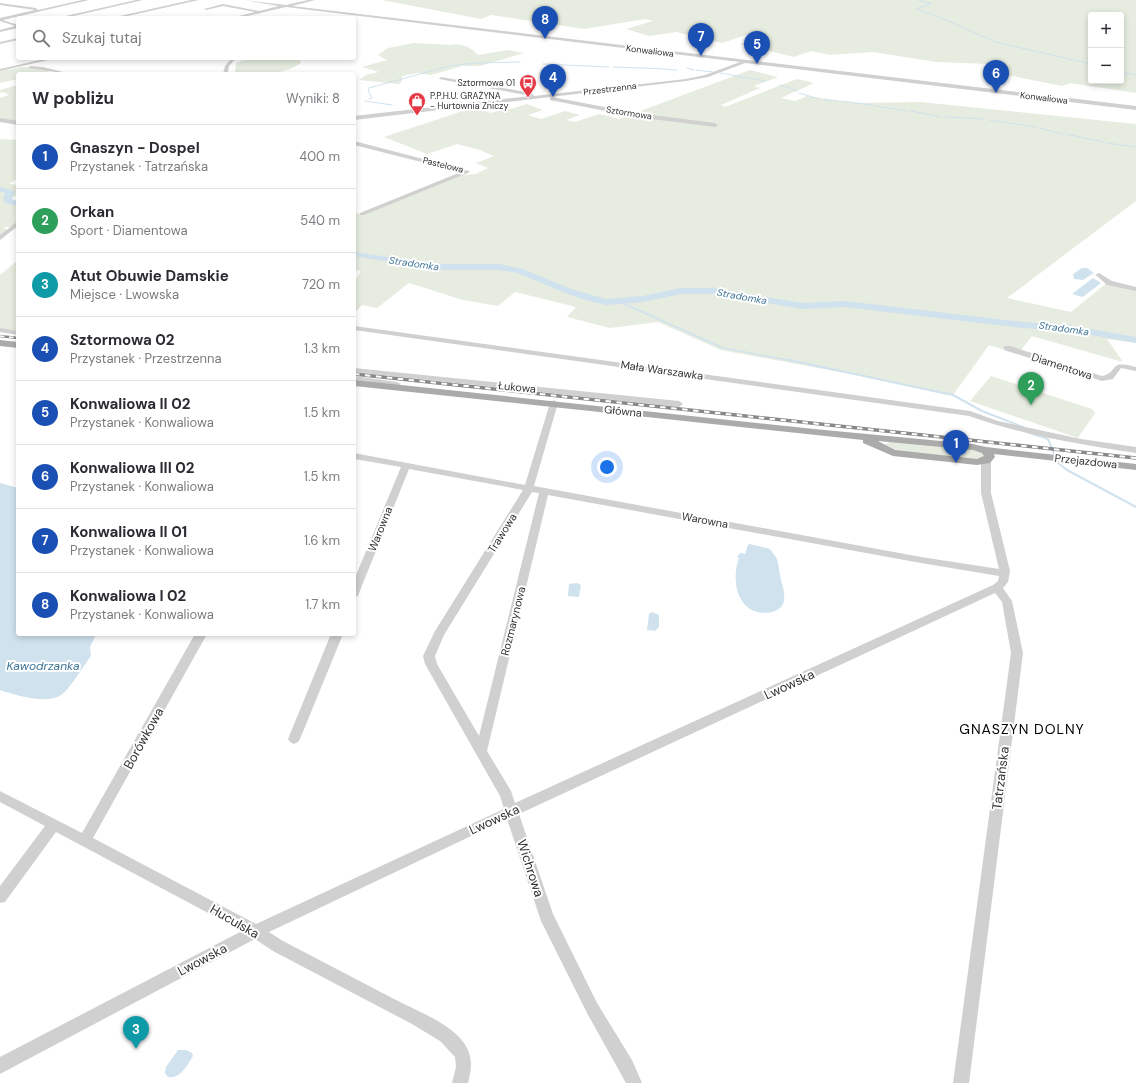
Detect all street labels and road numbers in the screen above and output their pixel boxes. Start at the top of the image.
street label: Konwaliowa [625,42,675,60]
street label: Przestrzenna [583,80,637,98]
street label: Konwaliowa [1019,89,1069,107]
street label: Sztormowa [605,103,653,123]
street label: Pastelowa [421,154,465,176]
street label: Diamentowa [1030,350,1094,382]
street label: Mała Warszawka [620,357,704,383]
street label: Łukowa [497,378,537,396]
street label: Główna [603,402,643,420]
street label: Przejazdowa [1054,451,1118,471]
street label: Warowna [365,505,395,553]
street label: Warowna [681,509,729,531]
street label: Trawowa [484,511,520,555]
street label: Rozmarynowa [498,585,528,657]
street label: Lwowska [761,665,817,703]
street label: Borówkowa [120,704,167,772]
street label: Tatrzańska [988,745,1013,811]
street label: Lwowska [466,800,522,838]
street label: Wichrowa [513,837,548,899]
street label: Huculska [207,901,262,942]
street label: Lwowska [175,939,230,980]

